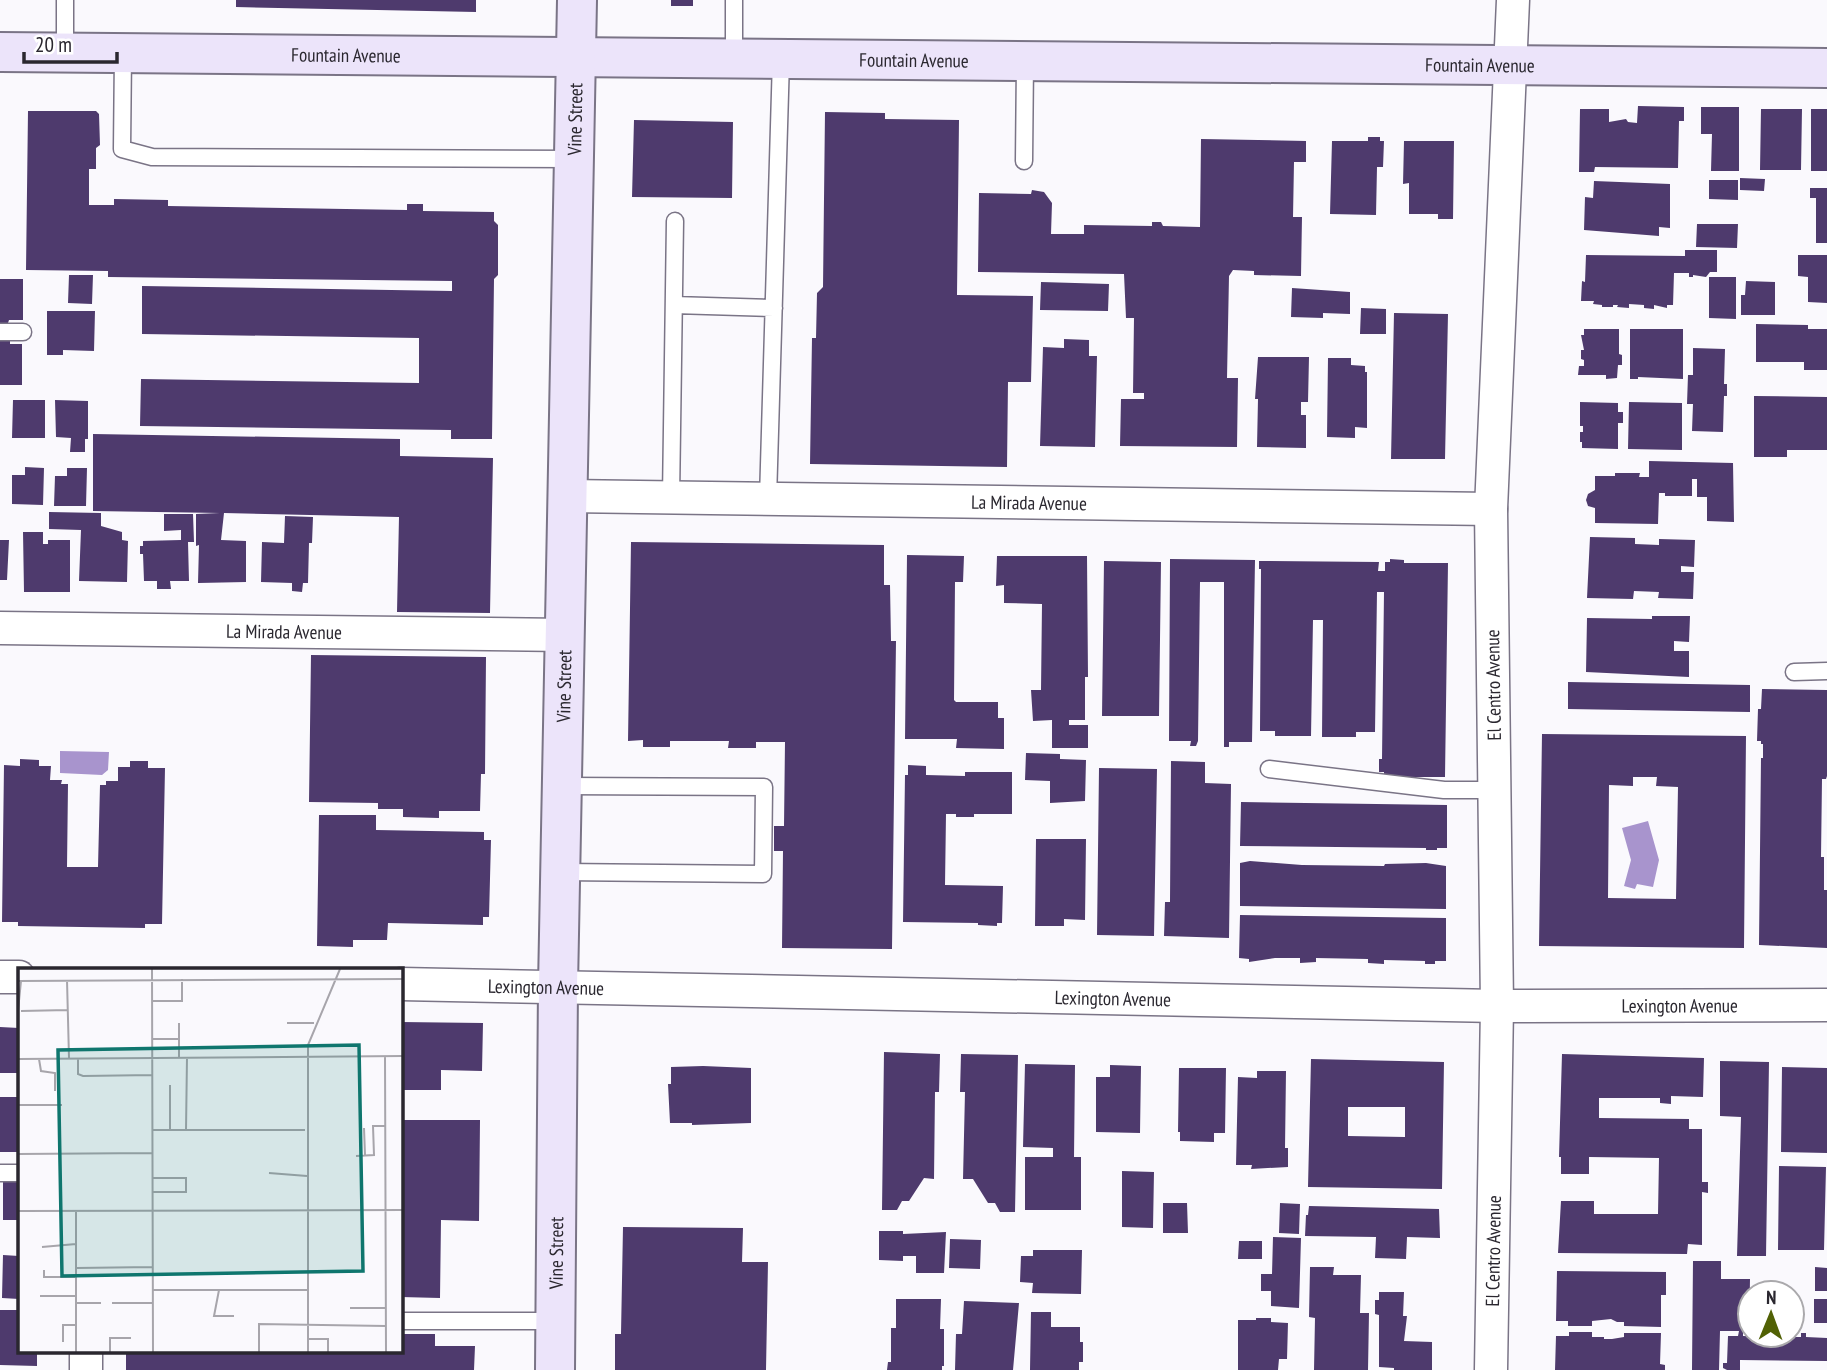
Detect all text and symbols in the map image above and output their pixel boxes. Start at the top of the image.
scale bar [24,21,117,65]
text: 20 m [35,31,72,58]
street label: Fountain Avenue [291,43,401,68]
street label: Fountain Avenue [859,48,969,72]
street label: Fountain Avenue [1425,52,1535,77]
street label: Vine Street [562,82,587,157]
street label: La Mirada Avenue [971,490,1087,515]
street label: La Mirada Avenue [226,619,342,644]
street label: El Centro Avenue [1480,629,1506,741]
street label: Vine Street [551,649,576,724]
inset map [18,968,402,1352]
street label: Lexington Avenue [488,974,605,1000]
street label: Lexington Avenue [1054,985,1171,1011]
street label: Lexington Avenue [1622,993,1738,1018]
street label: El Centro Avenue [1480,1195,1506,1307]
street label: Vine Street [544,1216,568,1290]
north arrow [1736,1279,1806,1349]
text: N [1766,1285,1777,1309]

